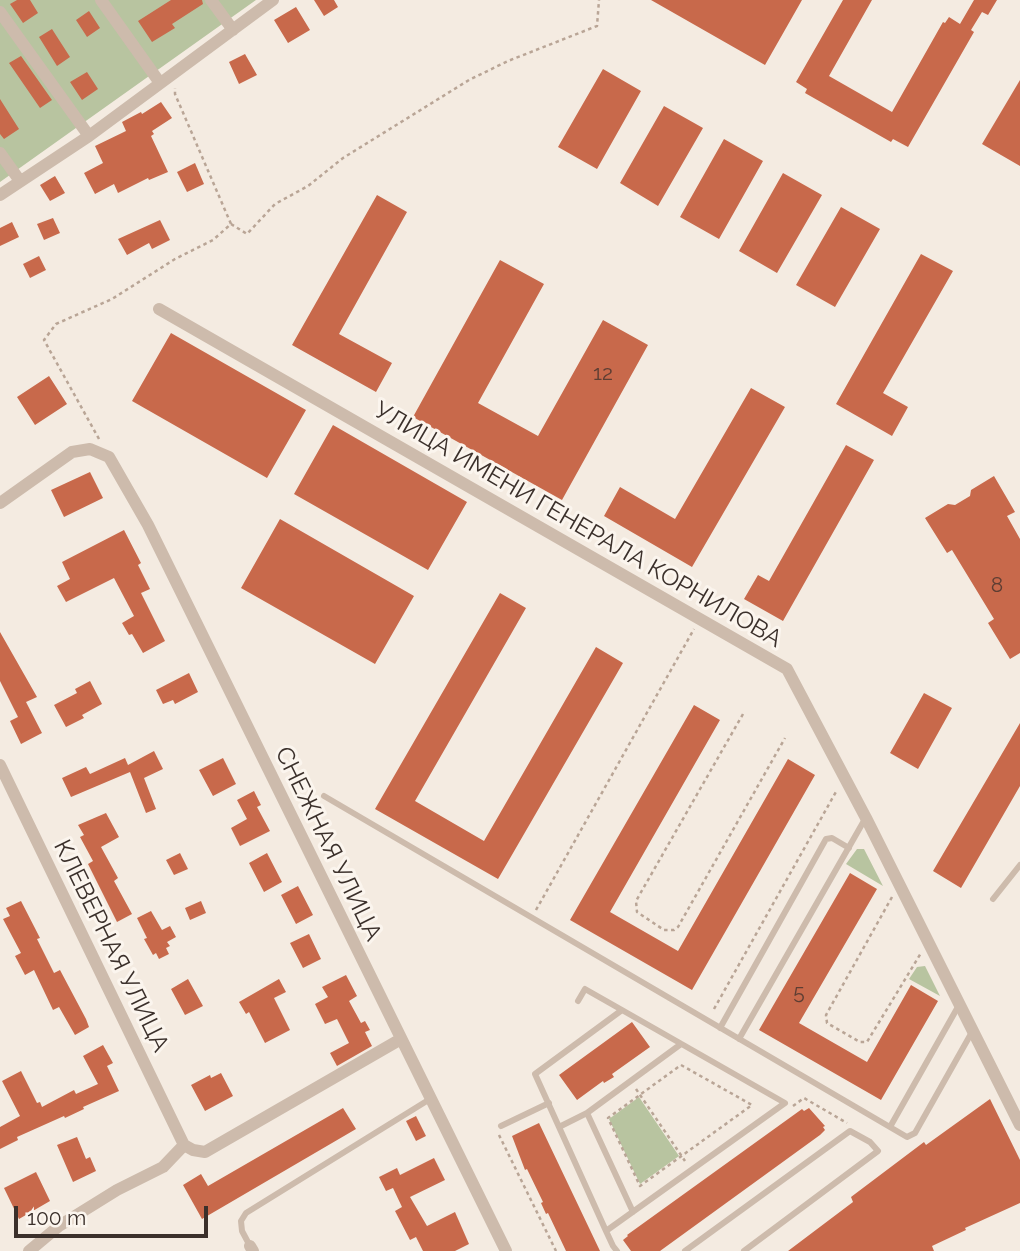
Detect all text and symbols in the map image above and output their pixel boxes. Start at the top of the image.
house number: 12 [593,361,613,387]
street label: УЛИЦА ИМЕНИ ГЕНЕРАЛА КОРНИЛОВА [369,396,787,654]
house number: 8 [991,573,1003,599]
street label: СНЕЖНАЯ УЛИЦА [269,742,387,946]
street label: КЛЕВЕРНАЯ УЛИЦА [47,835,175,1057]
house number: 5 [793,980,805,1006]
scale bar [18,1192,212,1236]
text: 100 m [27,1205,86,1230]

